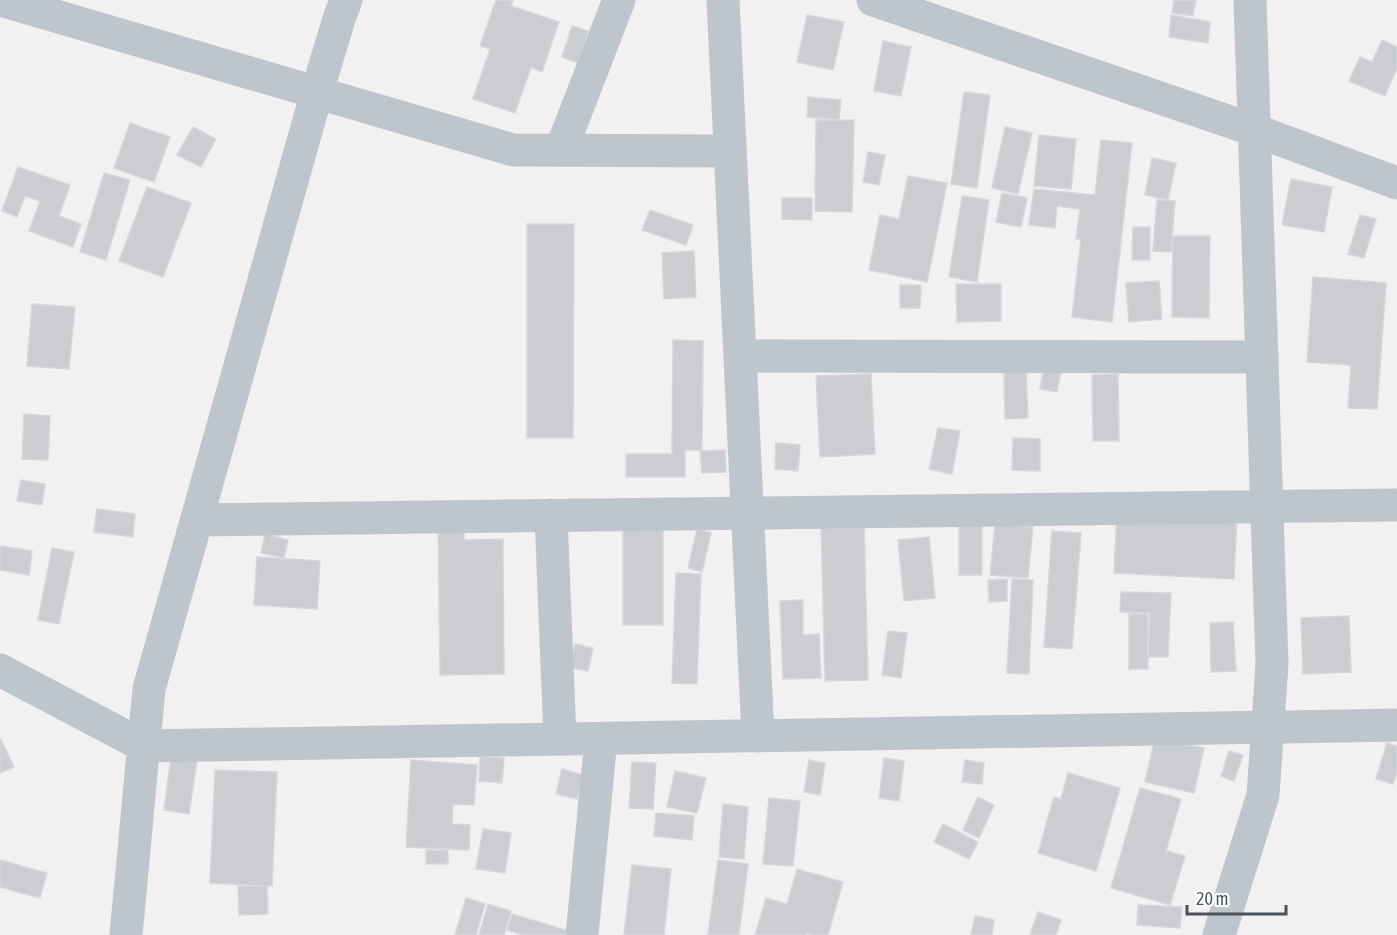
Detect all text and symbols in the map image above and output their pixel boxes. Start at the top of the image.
scale bar [1187,878,1286,916]
text: 20 m [1196,888,1228,909]

